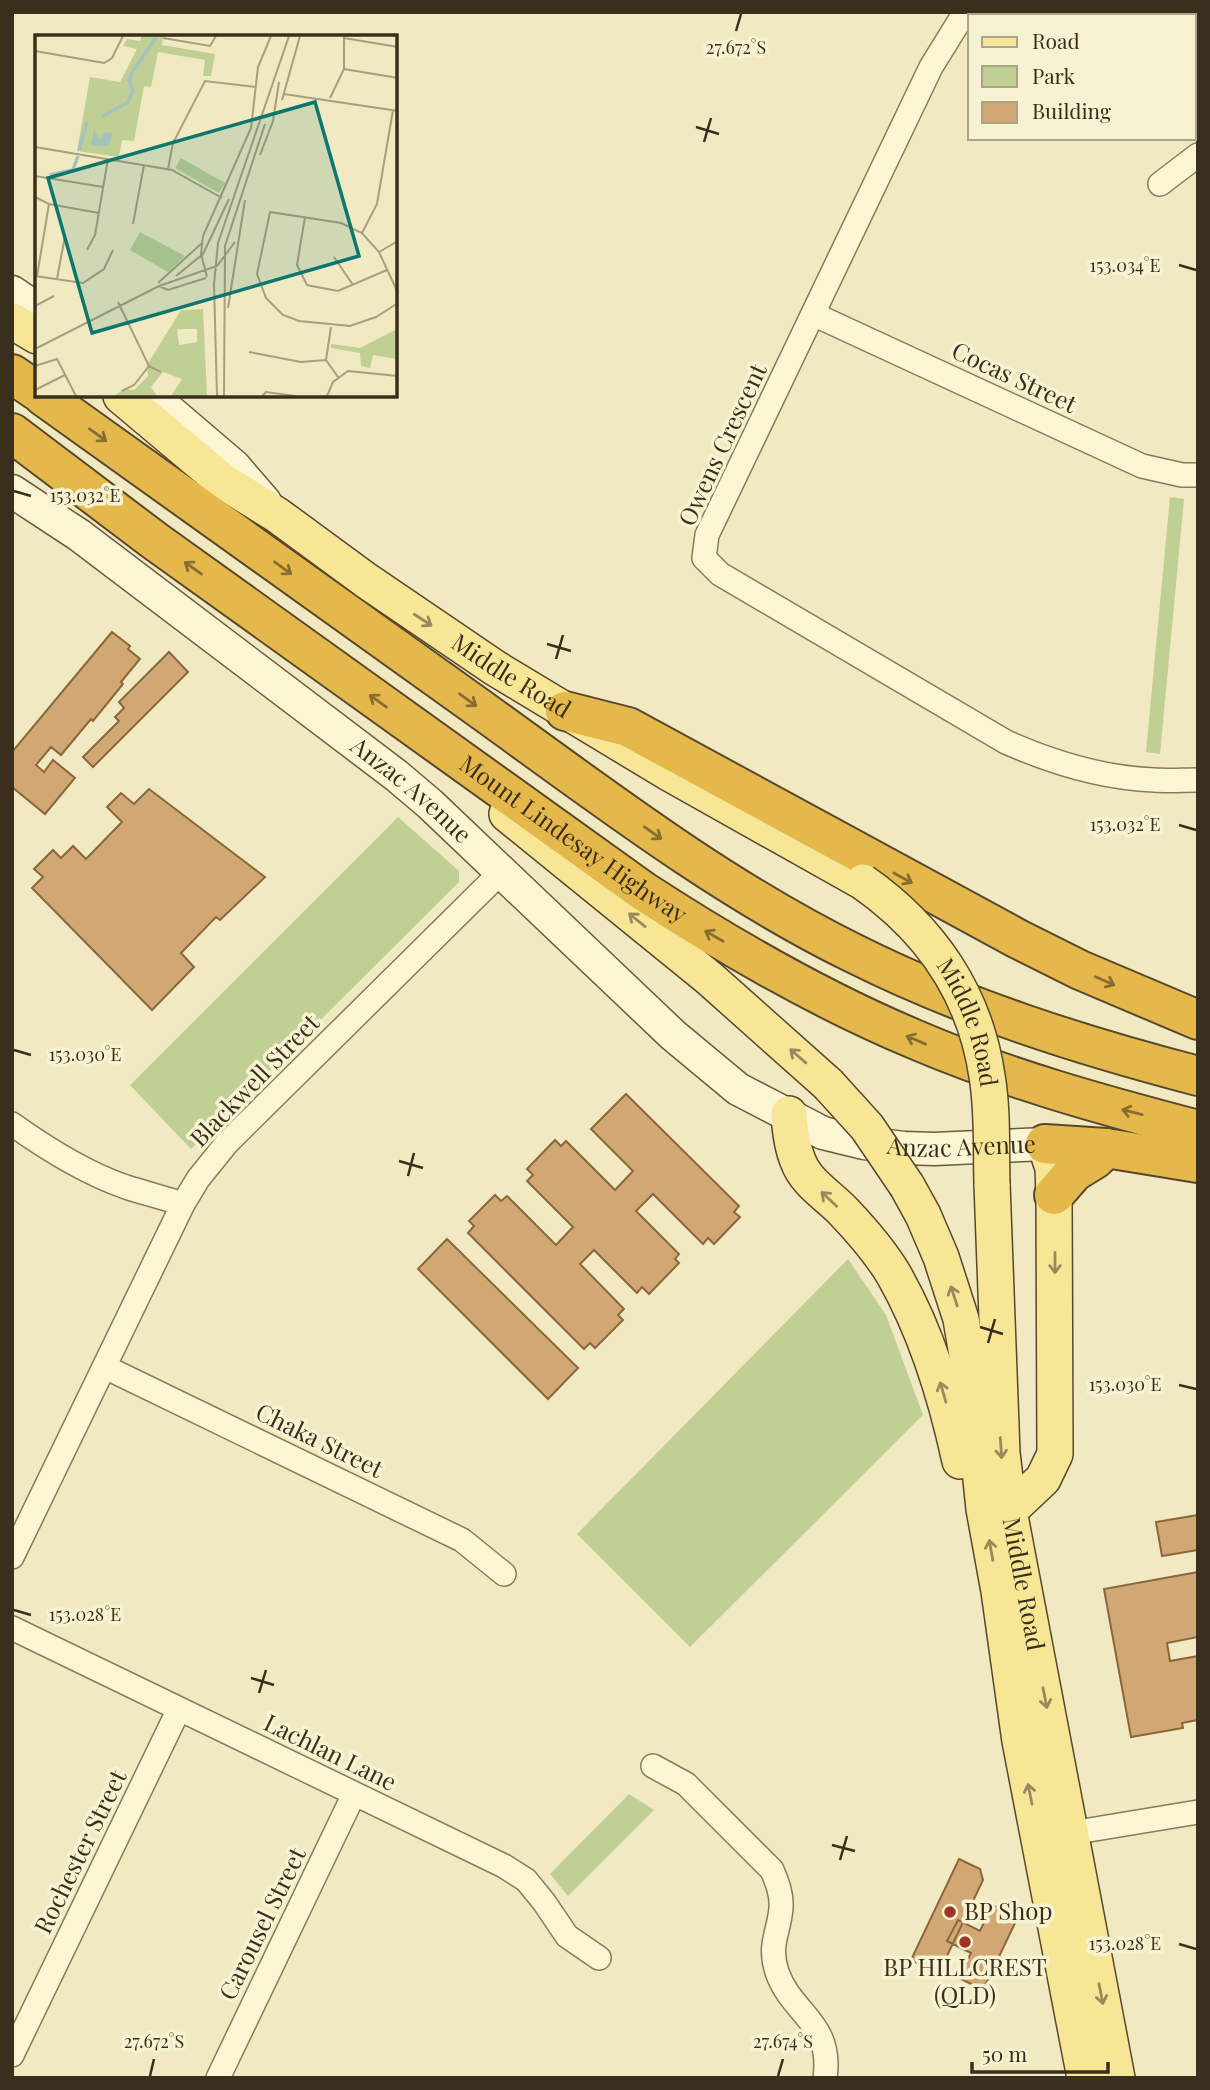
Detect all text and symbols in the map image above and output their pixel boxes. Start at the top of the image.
legend [968,14,1196,140]
text: Road [1032,26,1080,54]
inset map [35,35,397,397]
text: 27.672°S [706,35,766,59]
text: Park [1032,61,1076,89]
text: Building [1032,96,1111,124]
text: 153.034°E [1090,253,1160,277]
street label: Cocas Street [947,333,1083,419]
street label: Owens Crescent [670,357,773,530]
one-way arrow [88,428,107,443]
text: 153.032°E [50,483,120,507]
one-way arrow [184,561,203,576]
one-way arrow [273,561,292,575]
one-way arrow [413,613,432,627]
street label: Middle Road [446,625,578,724]
one-way arrow [458,693,477,707]
one-way arrow [369,694,388,708]
street label: Anzac Avenue [344,728,479,849]
street label: Mount Lindesay Highway [454,747,694,929]
text: 153.032°E [1090,812,1160,836]
one-way arrow [643,825,662,840]
one-way arrow [892,872,913,885]
one-way arrow [628,912,646,927]
one-way arrow [704,929,725,942]
street label: Middle Road [931,951,1006,1089]
one-way arrow [1094,975,1115,988]
street label: Blackwell Street [182,1006,325,1153]
one-way arrow [906,1033,928,1046]
text: 153.030°E [49,1042,121,1066]
one-way arrow [789,1048,807,1064]
one-way arrow [1121,1105,1143,1118]
street label: Anzac Avenue [884,1126,1037,1163]
one-way arrow [821,1191,839,1207]
one-way arrow [1048,1251,1061,1274]
one-way arrow [946,1286,959,1308]
text: 153.030°E [1089,1372,1161,1396]
one-way arrow [936,1381,949,1404]
street label: Chaka Street [251,1395,389,1484]
one-way arrow [995,1436,1008,1459]
street label: Middle Road [997,1514,1053,1653]
one-way arrow [984,1539,998,1562]
text: 153.028°E [49,1602,121,1626]
one-way arrow [1038,1686,1052,1709]
street label: Lachlan Lane [259,1705,402,1797]
street label: Rochester Street [26,1763,133,1938]
one-way arrow [1023,1783,1036,1806]
street label: Carousel Street [210,1841,312,2005]
place label: BP Shop [964,1894,1052,1926]
marker: BP Shop [942,1904,958,1920]
text: 153.028°E [1089,1931,1161,1955]
marker: BP HILLCREST (QLD) [957,1934,973,1950]
place label: BP HILLCREST (QLD) [883,1950,1047,2010]
one-way arrow [1095,1982,1109,2005]
text: 27.672°S [124,2029,184,2053]
text: 27.674°S [753,2029,813,2053]
scale bar [972,2030,1108,2074]
text: 50 m [982,2039,1028,2067]

